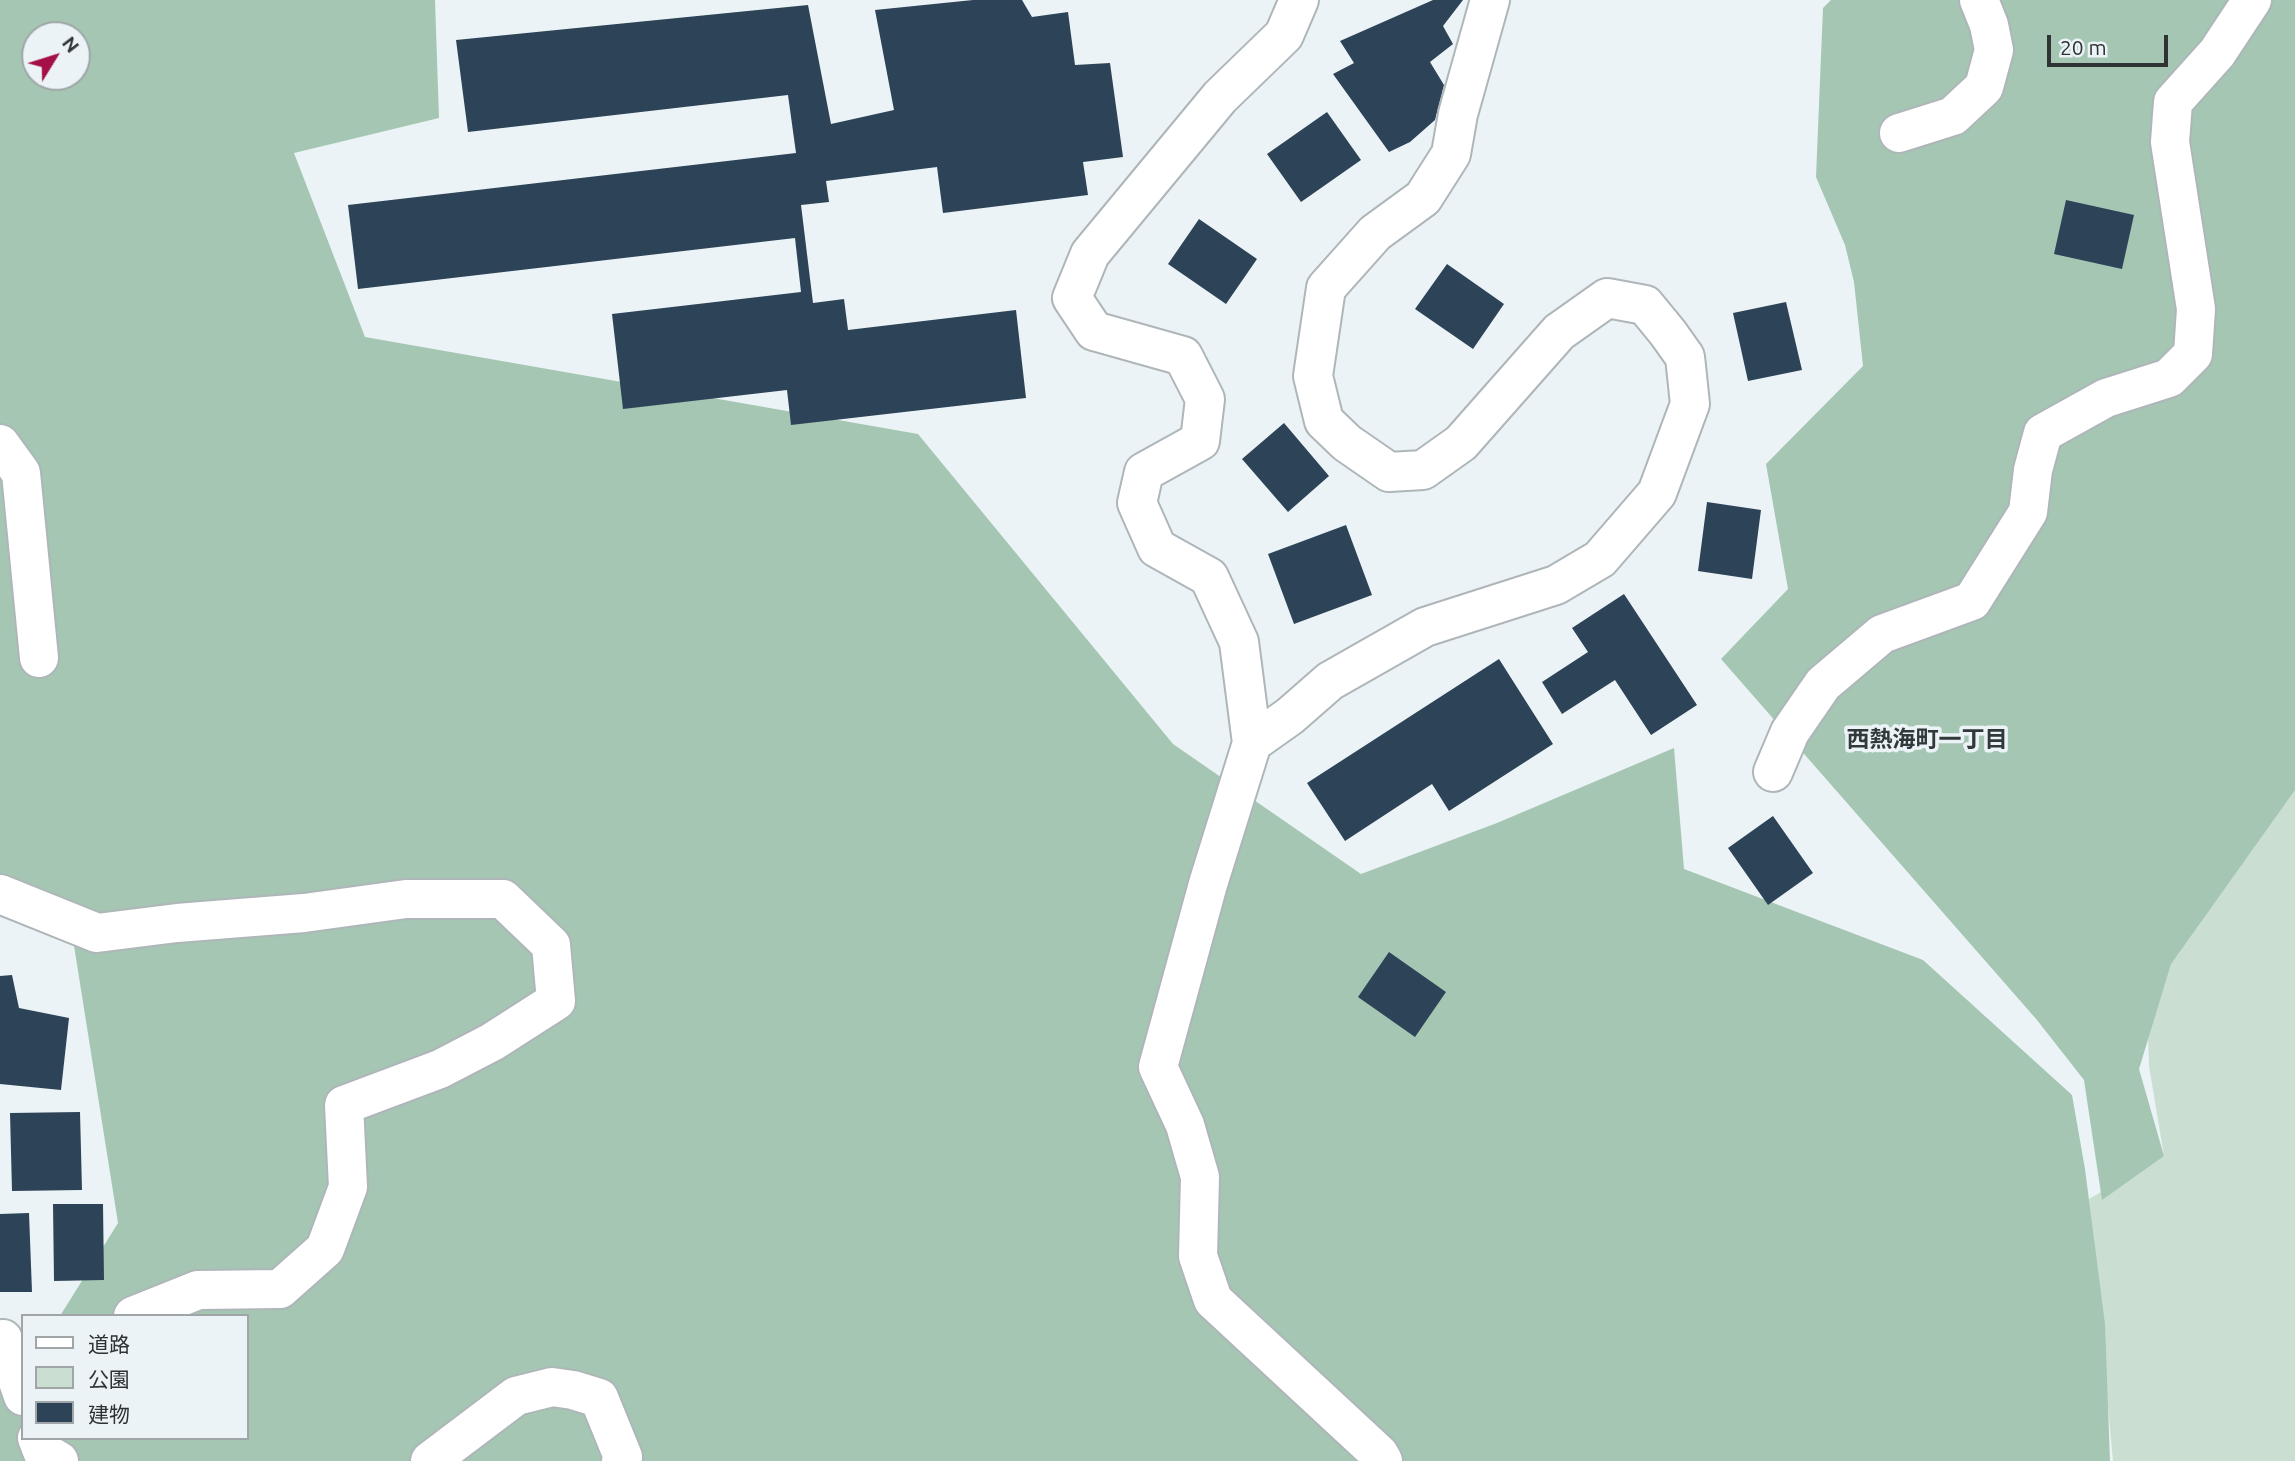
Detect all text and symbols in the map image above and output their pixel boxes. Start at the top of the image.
north arrow [21,21,91,91]
scale bar [2050,21,2171,65]
text: N [58,32,84,57]
text: 20 m [2060,35,2107,59]
district label: 西熱海町一丁目 [1847,725,2007,753]
legend [21,1314,248,1440]
text: 道路 [88,1332,130,1356]
text: 公園 [88,1367,130,1391]
text: 建物 [88,1402,130,1426]

